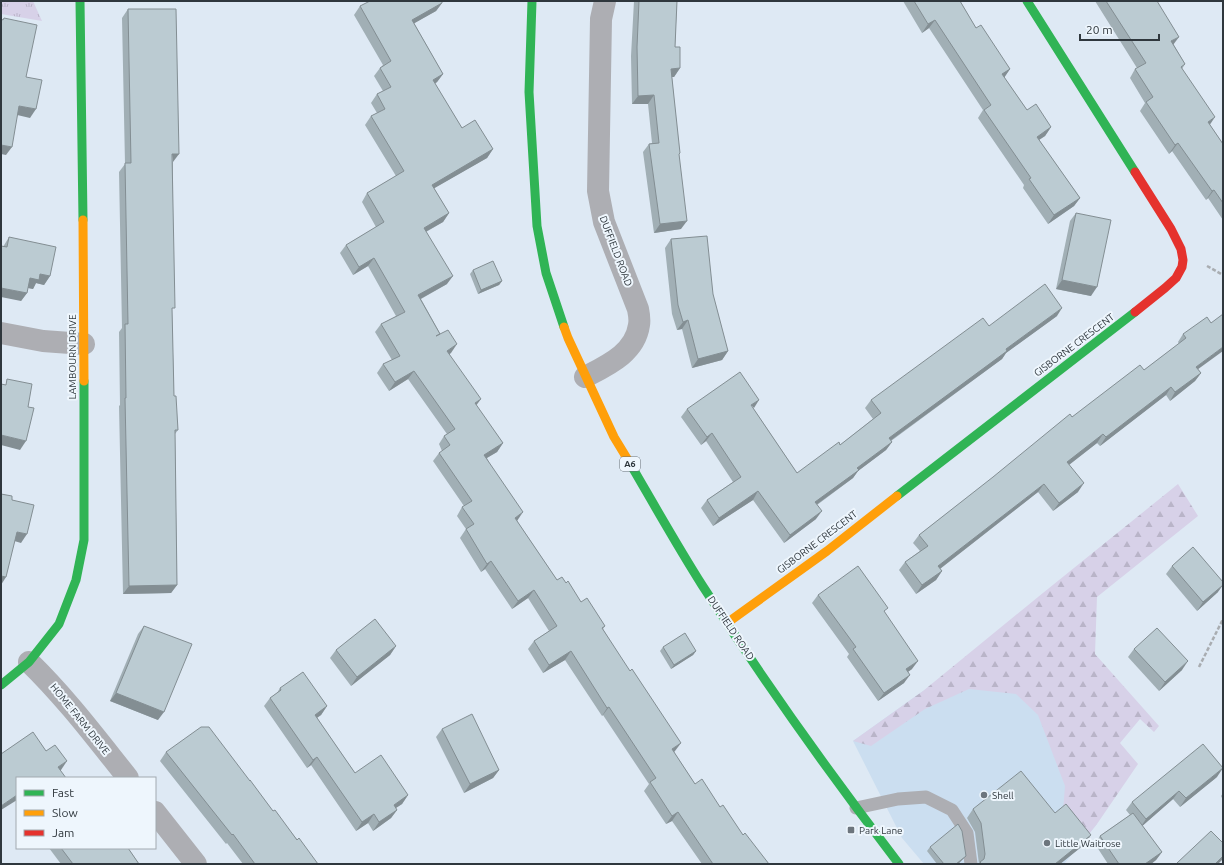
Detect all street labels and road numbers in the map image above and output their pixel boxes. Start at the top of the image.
street label: DUFFIELD ROAD [598,214,634,288]
street label: GISBORNE CRESCENT [1032,311,1117,379]
street label: LAMBOURN DRIVE [67,314,78,400]
road number: A6 [620,457,640,471]
street label: GISBORNE CRESCENT [775,508,860,576]
street label: DUFFIELD ROAD [706,594,756,662]
street label: HOME FARM DRIVE [48,681,112,757]

